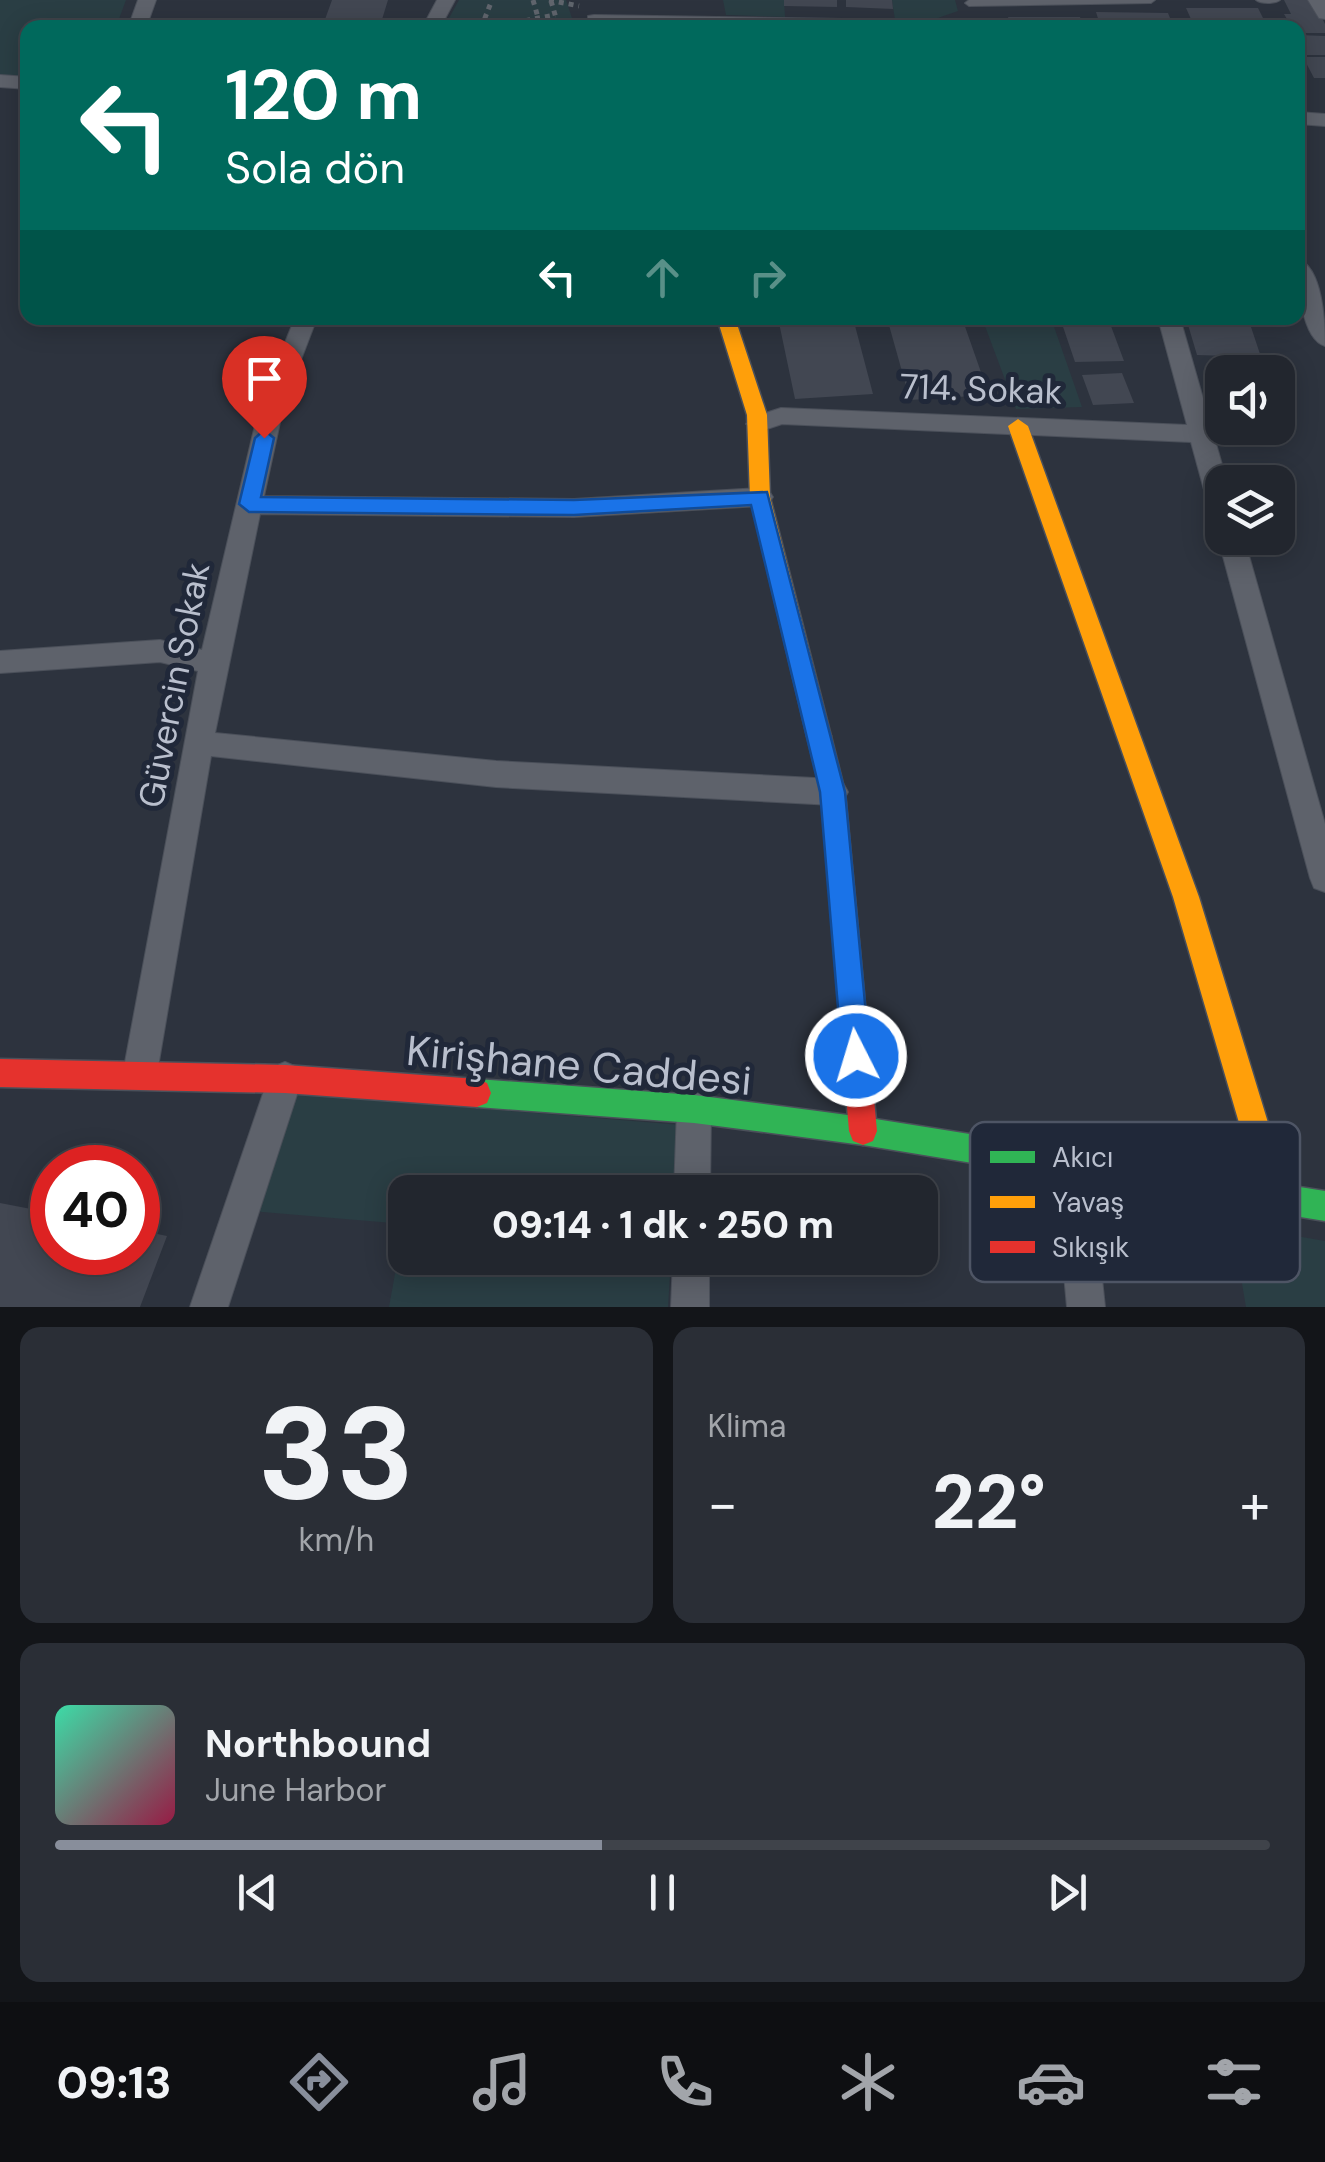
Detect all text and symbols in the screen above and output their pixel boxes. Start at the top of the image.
text: 120 m [225,50,422,141]
icon: left [60,60,190,190]
text: Sola dön [225,138,405,197]
icon: left [530,250,585,305]
icon: ahead [635,250,690,305]
icon: right [740,250,795,305]
pin [222,336,307,439]
icon: arrive [237,351,292,406]
map controls [1205,355,1295,555]
button: sound [1205,355,1295,445]
street label: 714. Sokak [899,363,1063,415]
button: layers [1205,465,1295,555]
street label: Güvercin Sokak [128,558,220,811]
position arrow [804,1004,908,1108]
street label: Kirişhane Caddesi [404,1023,754,1108]
legend [970,1122,1300,1282]
text: Akıcı [1052,1139,1113,1176]
speed limit sign: 40 [30,1145,160,1275]
text: Yavaş [1052,1184,1124,1221]
text: 09:14 · 1 dk · 250 m [492,1200,834,1250]
text: Sıkışık [1052,1229,1129,1266]
text: 33 [258,1369,415,1538]
text: Klima [708,1405,786,1447]
text: 22° [932,1454,1046,1551]
text: − [708,1468,738,1540]
text: + [1240,1468,1270,1540]
text: km/h [298,1519,374,1561]
text: Northbound [205,1719,431,1769]
text: June Harbor [205,1769,386,1811]
icon: previous [230,1865,285,1920]
icon: pause [635,1865,690,1920]
icon: next [1040,1865,1095,1920]
icon: directions [284,2047,354,2117]
icon: music [467,2047,537,2117]
icon: phone [650,2047,720,2117]
icon: climate [833,2047,903,2117]
icon: car [1016,2047,1086,2117]
icon: filters [1199,2047,1269,2117]
text: 09:13 [56,2053,172,2112]

